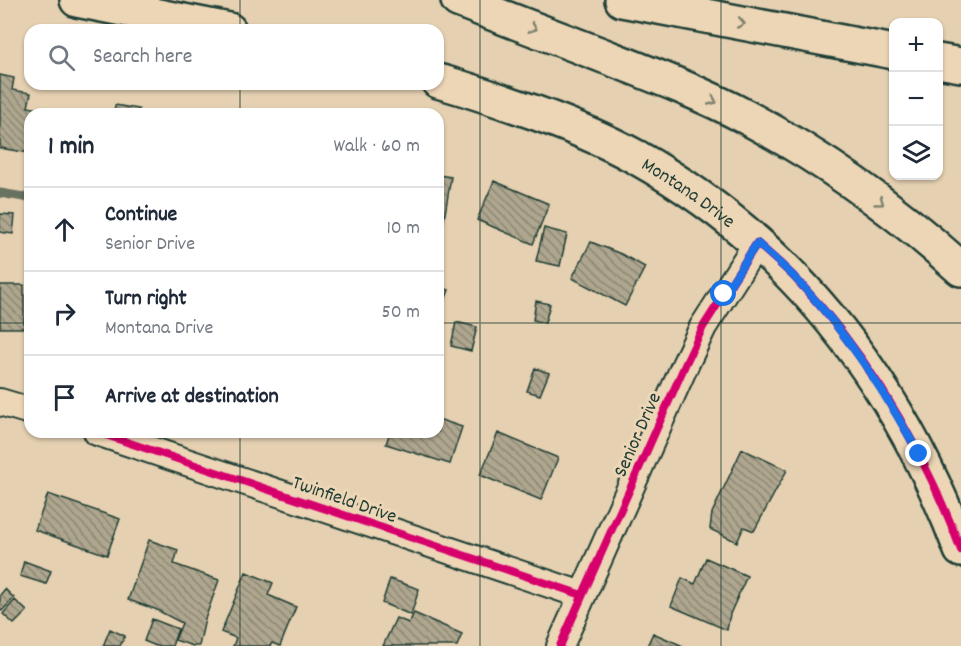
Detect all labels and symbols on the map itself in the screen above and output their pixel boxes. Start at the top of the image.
one-way arrow [736,16,746,29]
one-way arrow [527,21,537,34]
one-way arrow [707,94,718,106]
street label: Montana Drive [636,152,741,236]
one-way arrow [873,195,884,206]
route start [710,280,736,306]
street label: Senior Drive [608,388,670,482]
route end [905,440,931,466]
street label: Twinfield Drive [288,470,400,532]

